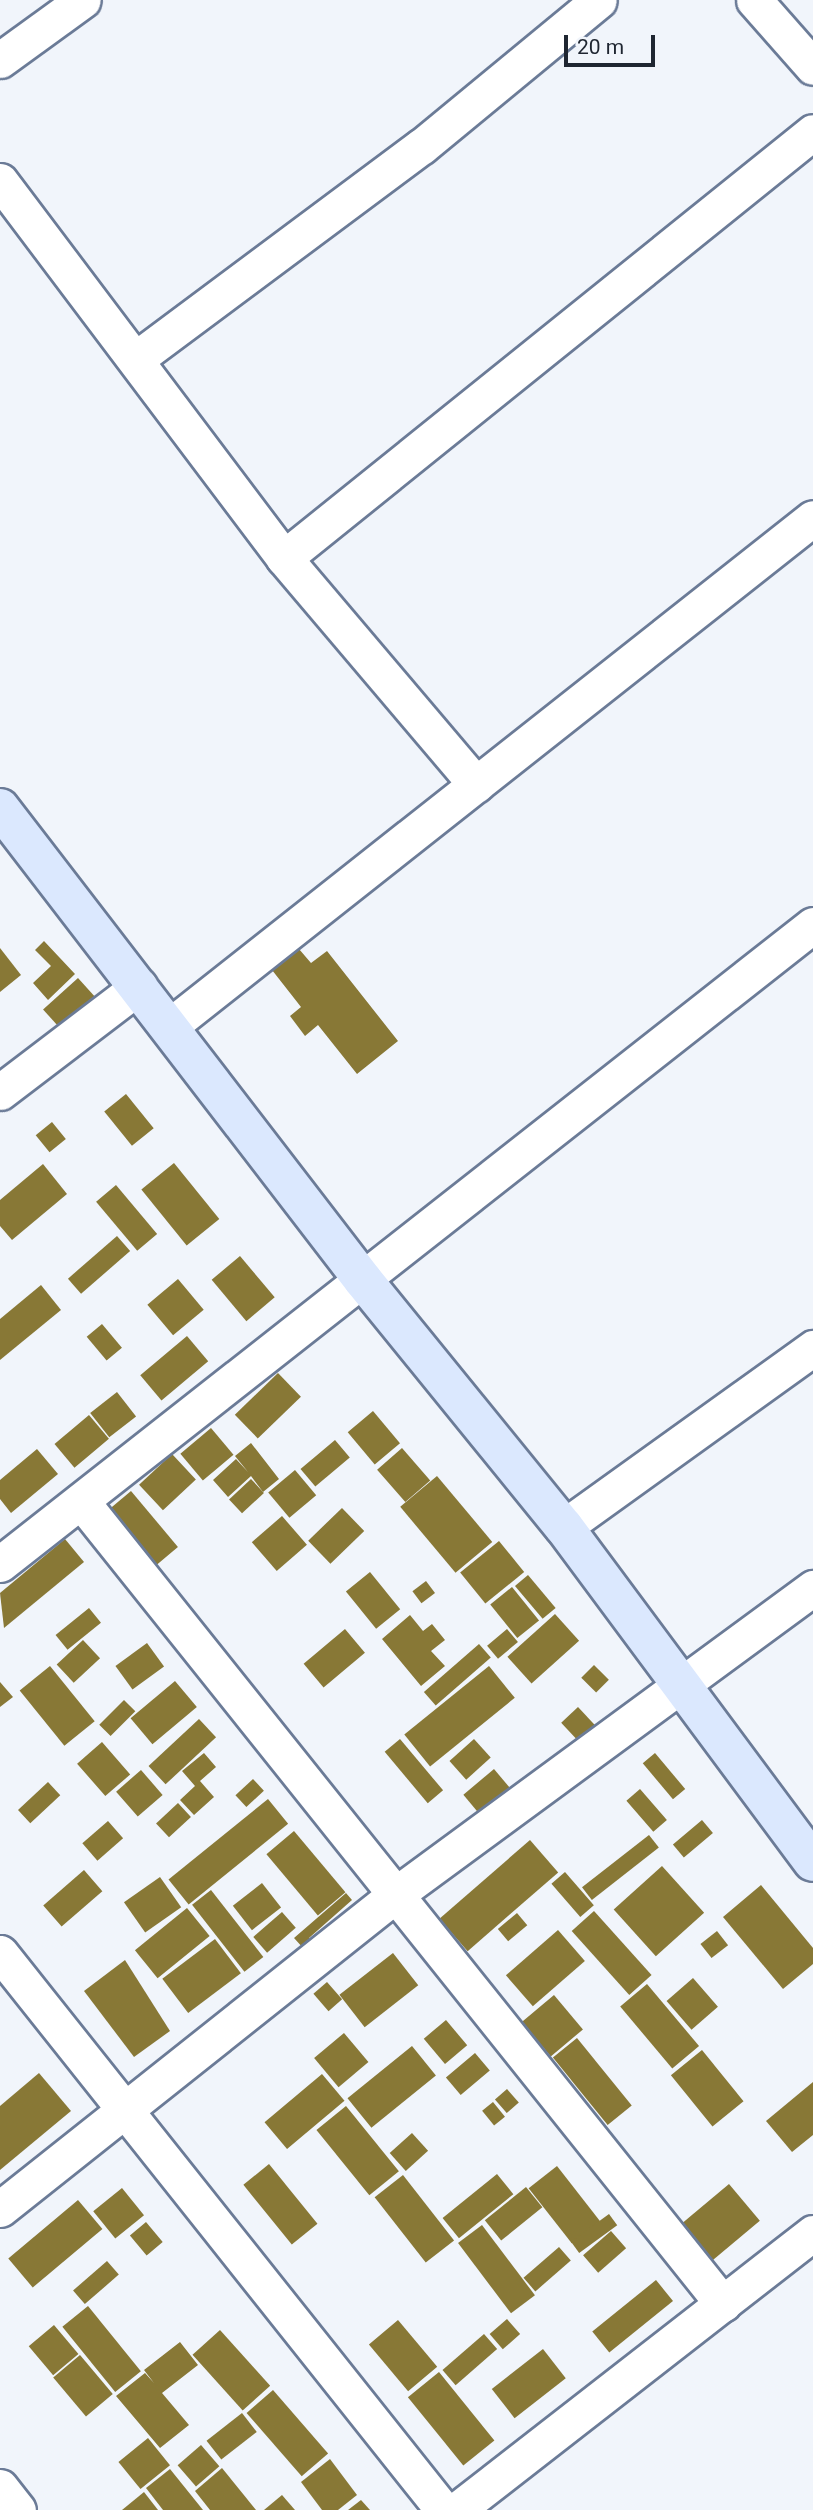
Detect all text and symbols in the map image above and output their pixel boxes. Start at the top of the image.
scale bar [568,21,659,65]
text: 20 m [577,35,624,59]

